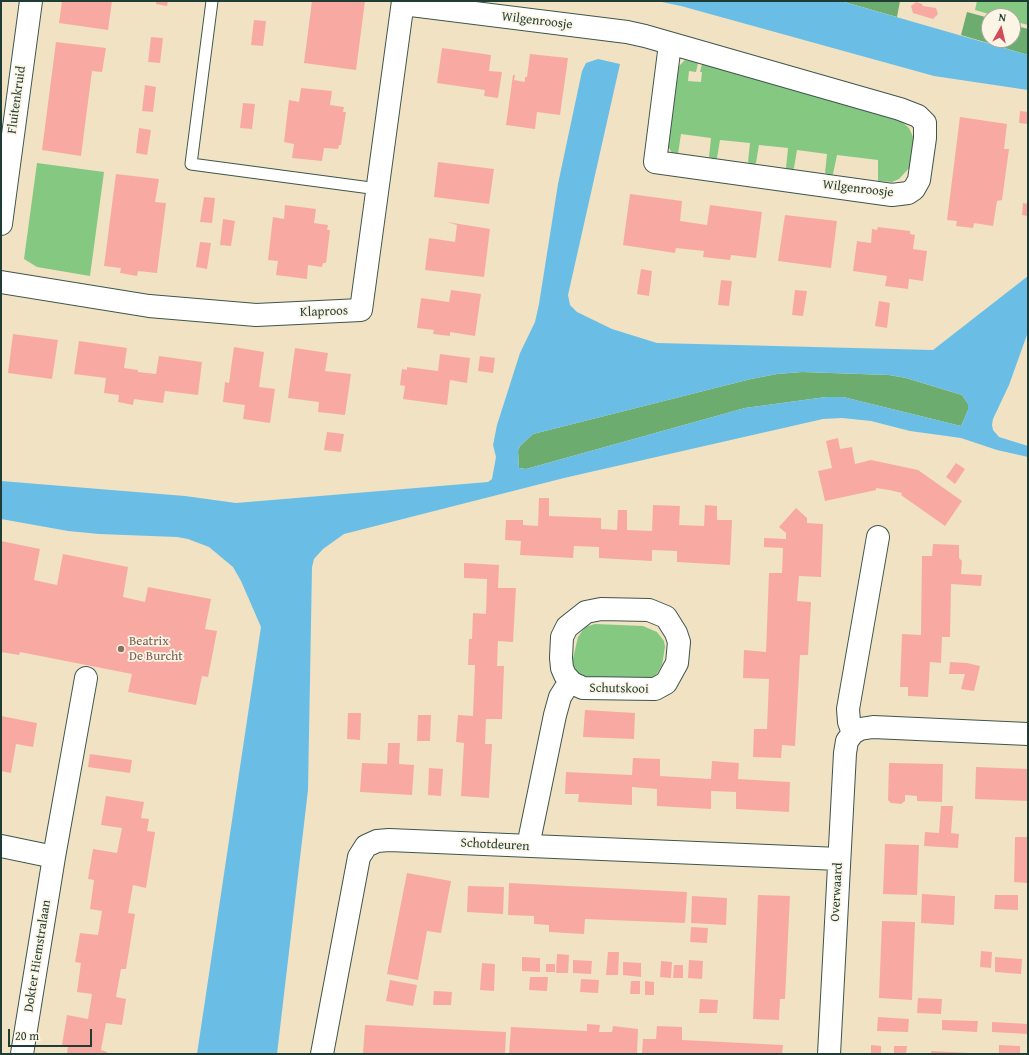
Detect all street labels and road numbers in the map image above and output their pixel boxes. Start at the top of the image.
street label: Wilgenroosje [501,9,573,33]
street label: Fluitenkruid [5,65,29,135]
street label: Wilgenroosje [822,177,894,201]
street label: Klaproos [300,303,348,321]
street label: Schutskooi [589,681,649,697]
street label: Schotdeuren [460,835,530,855]
street label: Overwaard [828,862,846,922]
street label: Dokter Hiemstralaan [21,899,55,1013]

